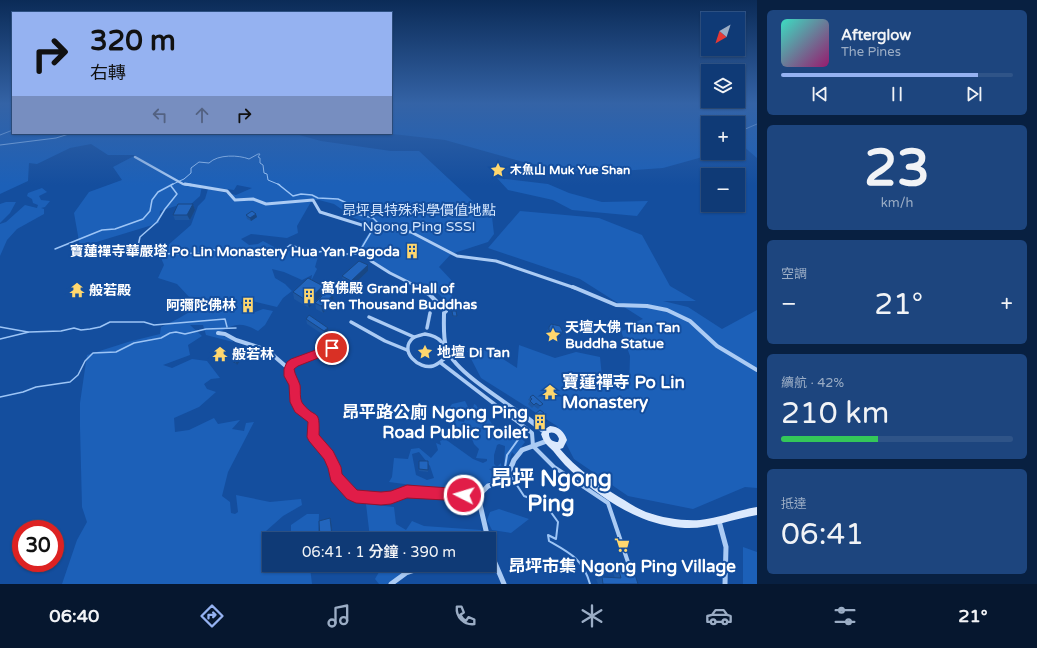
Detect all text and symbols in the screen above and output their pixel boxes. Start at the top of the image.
north arrow [701,12,745,56]
map controls [701,12,745,212]
text: 320 m [90,24,176,58]
text: Afterglow [841,26,911,44]
icon: right [24,28,76,80]
text: The Pines [841,44,901,60]
text: 右轉 [90,62,126,84]
button: layers [701,64,745,108]
icon: previous [809,83,831,105]
icon: pause [886,83,908,105]
icon: next [963,83,985,105]
icon: left [149,104,171,126]
icon: ahead [191,104,213,126]
icon: right [233,104,255,126]
button: + [701,116,745,160]
text: 23 [864,137,930,200]
place icon: 木魚山 Muk Yue Shan [489,161,507,179]
place label: 木魚山 Muk Yue Shan [510,163,630,177]
button: − [701,168,745,212]
text: km/h [881,195,913,211]
park label: 昂坪具特殊科學價值地點 Ngong Ping SSSI [342,202,496,235]
building icon: 寶蓮禪寺華嚴塔 Po Lin Monastery Hua Yan Pagoda [403,242,421,260]
place label: 寶蓮禪寺華嚴塔 Po Lin Monastery Hua Yan Pagoda [69,243,400,260]
text: 空調 [781,266,807,282]
place label: 萬佛殿 Grand Hall of Ten Thousand Buddhas [320,280,478,313]
temple icon: 般若殿 [68,281,86,299]
place label: 般若殿 [89,282,131,299]
text: 21° [874,286,923,323]
building icon: 萬佛殿 Grand Hall of Ten Thousand Buddhas [300,287,318,305]
text: − [781,291,797,317]
text: + [1001,291,1013,317]
building icon: 阿彌陀佛林 [239,296,257,314]
place label: 阿彌陀佛林 [166,297,236,314]
place label: 天壇大佛 Tian Tan Buddha Statue [565,319,680,352]
place icon: 天壇大佛 Tian Tan Buddha Statue [544,326,562,344]
pin [315,331,349,365]
icon: arrive [321,337,343,359]
place icon: 地壇 Di Tan [416,343,434,361]
place label: 地壇 Di Tan [437,344,510,361]
temple icon: 般若林 [211,345,229,363]
place label: 般若林 [232,346,274,363]
place label: 寶蓮禪寺 Po Lin Monastery [562,372,685,413]
text: 續航 · 42% [781,375,844,391]
temple icon: 寶蓮禪寺 Po Lin Monastery [541,383,559,401]
text: 210 km [781,395,889,432]
place label: 昂平路公廁 Ngong Ping Road Public Toilet [342,402,529,443]
building icon: 昂平路公廁 Ngong Ping Road Public Toilet [531,413,549,431]
district label: 昂坪 Ngong Ping [490,466,612,517]
position arrow [443,474,485,516]
text: 抵達 [781,496,807,512]
text: 06:41 [781,516,864,553]
speed limit sign: 30 [12,520,64,572]
supermarket icon: 昂坪市集 Ngong Ping Village [613,536,631,554]
text: 06:41 · 1 分鐘 · 390 m [302,543,456,561]
place label: 昂坪市集 Ngong Ping Village [508,556,736,577]
icon: directions [198,602,226,630]
icon: music [325,602,353,630]
icon: phone [451,602,479,630]
icon: climate [578,602,606,630]
icon: car [705,602,733,630]
icon: filters [831,602,859,630]
text: 06:40 [49,605,99,627]
text: 21° [958,605,988,627]

